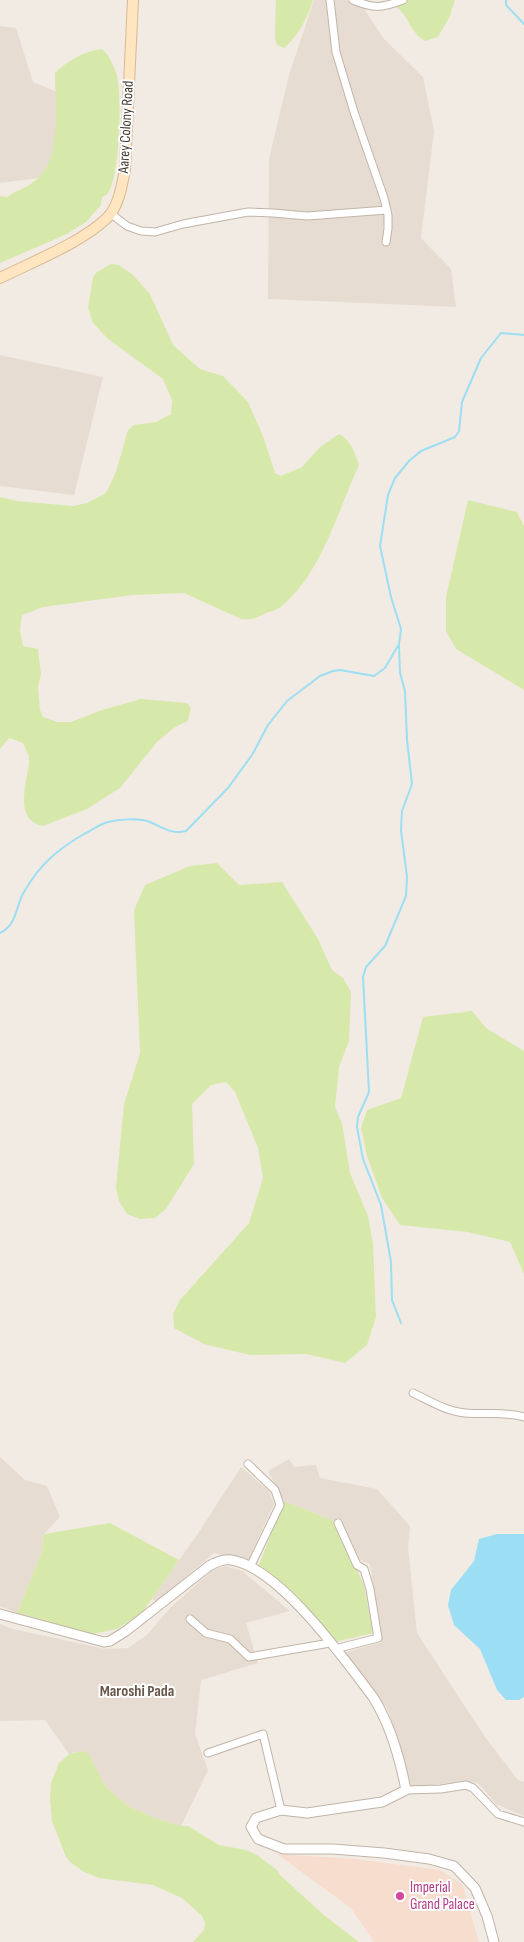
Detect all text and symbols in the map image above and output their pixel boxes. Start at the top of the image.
street label: Aarey Colony Road [114,80,138,175]
district label: Maroshi Pada [100,1682,174,1701]
place label: Imperial Grand Palace [410,1878,475,1914]
marker: Imperial Grand Palace [394,1890,406,1902]

